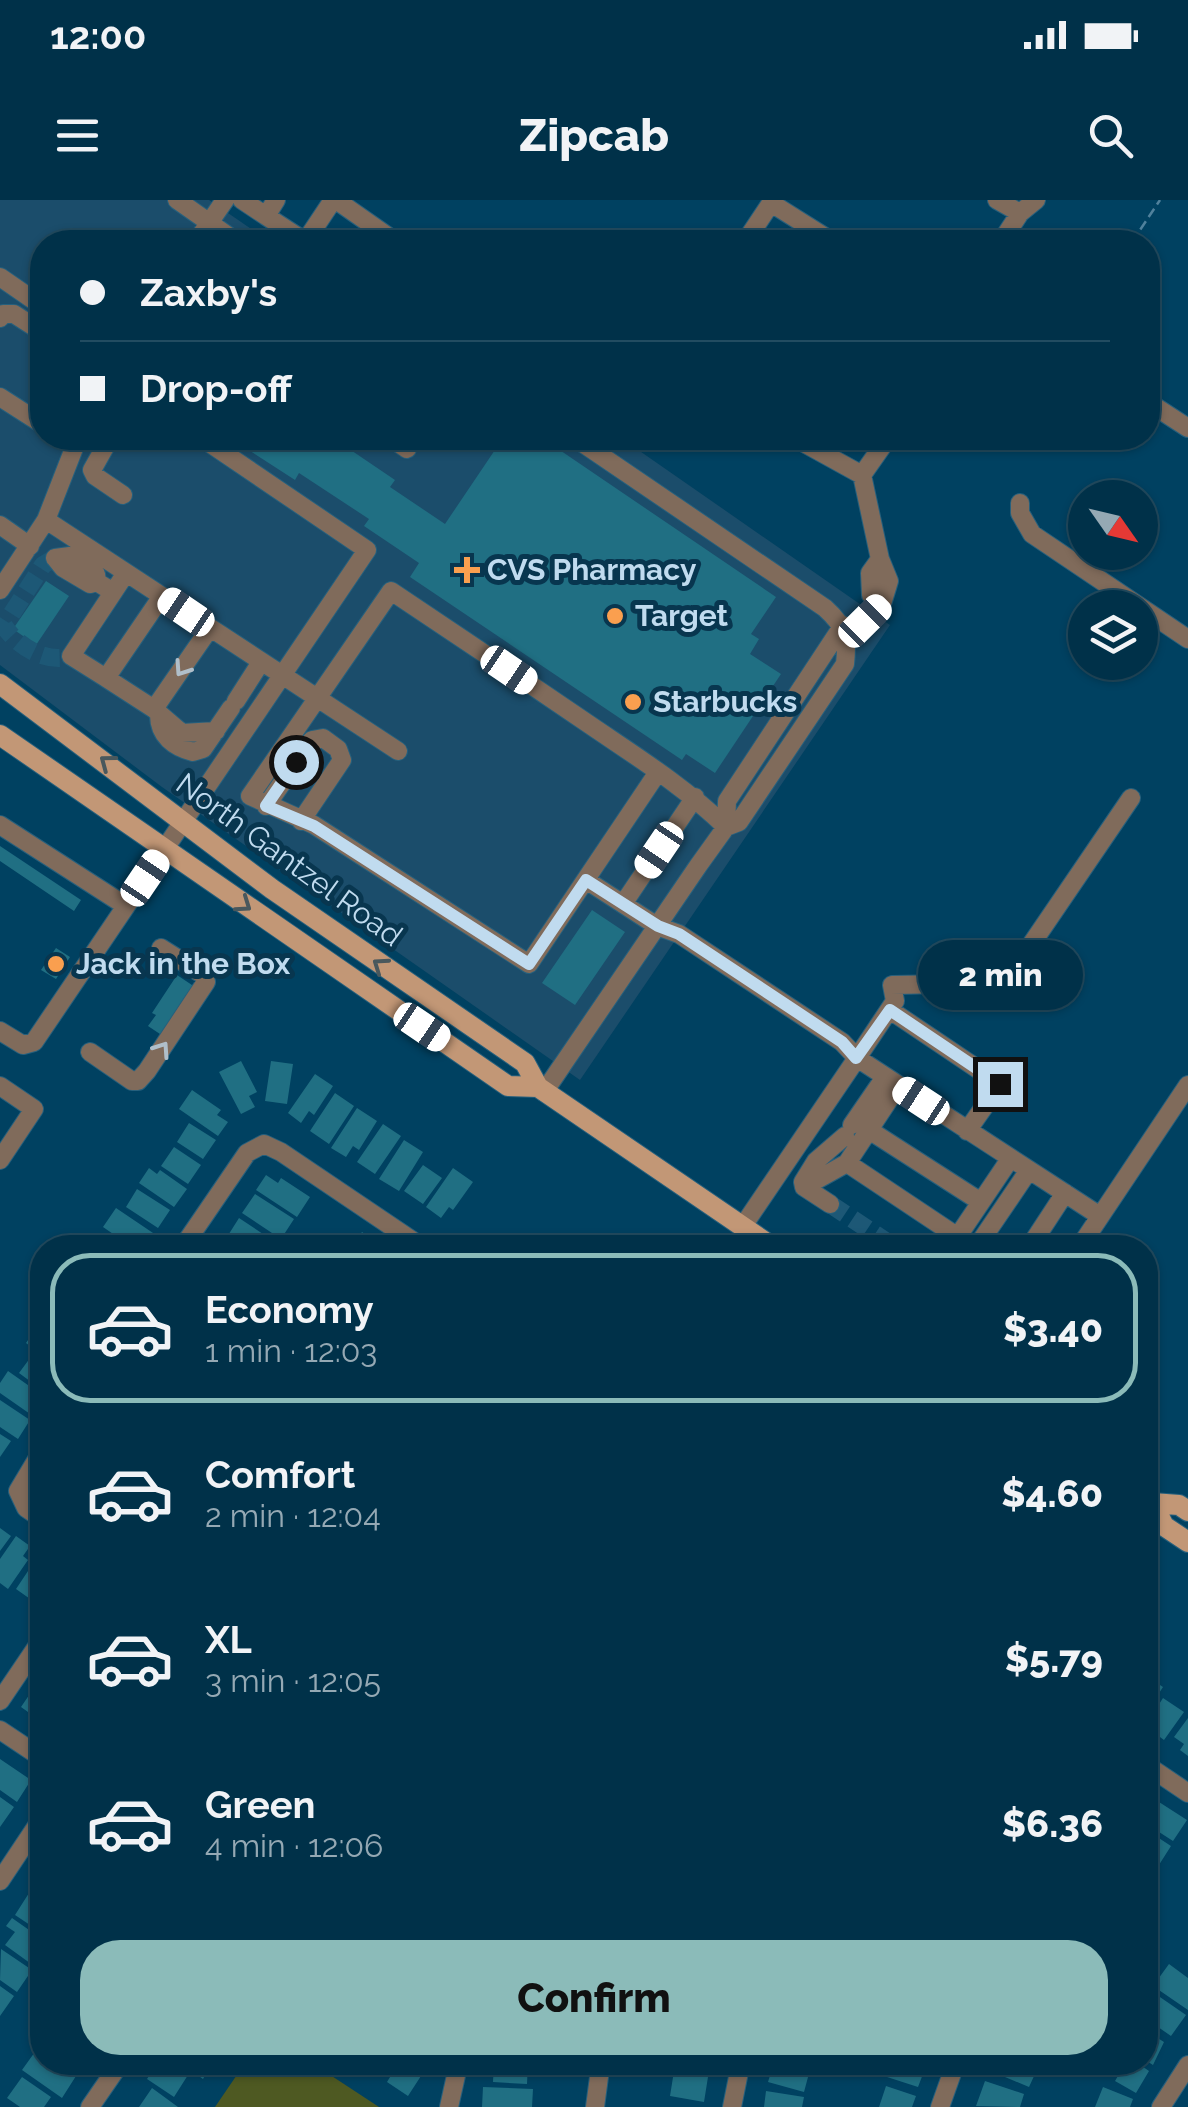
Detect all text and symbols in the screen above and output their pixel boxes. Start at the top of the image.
text: 12:00 [50,13,146,58]
icon: menu [50,108,105,163]
icon: search [1083,108,1138,163]
text: Zipcab [519,109,669,162]
text: Zaxby's [140,270,277,315]
text: Drop-off [140,366,292,411]
north arrow [1068,480,1158,570]
map controls [1068,480,1158,680]
place label: CVS Pharmacy [487,552,697,587]
marker: CVS Pharmacy [456,559,478,581]
car [153,583,219,641]
car [833,589,897,653]
button: layers [1068,590,1158,680]
place label: Target [635,598,729,633]
marker: Target [604,605,626,627]
car [476,641,542,699]
one-way arrow [176,657,194,676]
place label: Starbucks [653,684,797,719]
marker: Starbucks [622,691,644,713]
route start [274,740,319,785]
one-way arrow [100,756,118,773]
street label: North Gantzel Road [170,766,409,953]
car [630,817,688,883]
car [116,845,174,911]
one-way arrow [233,893,251,911]
callout: 2 min [918,939,1082,1009]
place label: Jack in the Box [76,946,290,981]
marker: Jack in the Box [45,953,67,975]
text: 2 min [958,956,1043,993]
one-way arrow [373,959,391,977]
car [389,998,455,1056]
one-way arrow [150,1042,169,1060]
route end [978,1062,1023,1107]
car [888,1072,954,1130]
icon: car [85,1283,175,1373]
text: Economy [205,1287,374,1332]
text: $3.40 [1003,1306,1103,1351]
text: 1 min · 12:03 [205,1332,377,1369]
icon: car [85,1448,175,1538]
text: Comfort [205,1452,355,1497]
text: $4.60 [1001,1471,1103,1516]
text: 2 min · 12:04 [205,1497,381,1534]
icon: car [85,1613,175,1703]
text: XL [205,1617,252,1662]
text: $5.79 [1005,1636,1103,1681]
text: 3 min · 12:05 [205,1662,381,1699]
icon: car [85,1778,175,1868]
text: Green [205,1782,315,1827]
text: $6.36 [1002,1801,1103,1846]
text: 4 min · 12:06 [205,1827,383,1864]
button: Confirm [80,1940,1108,2055]

